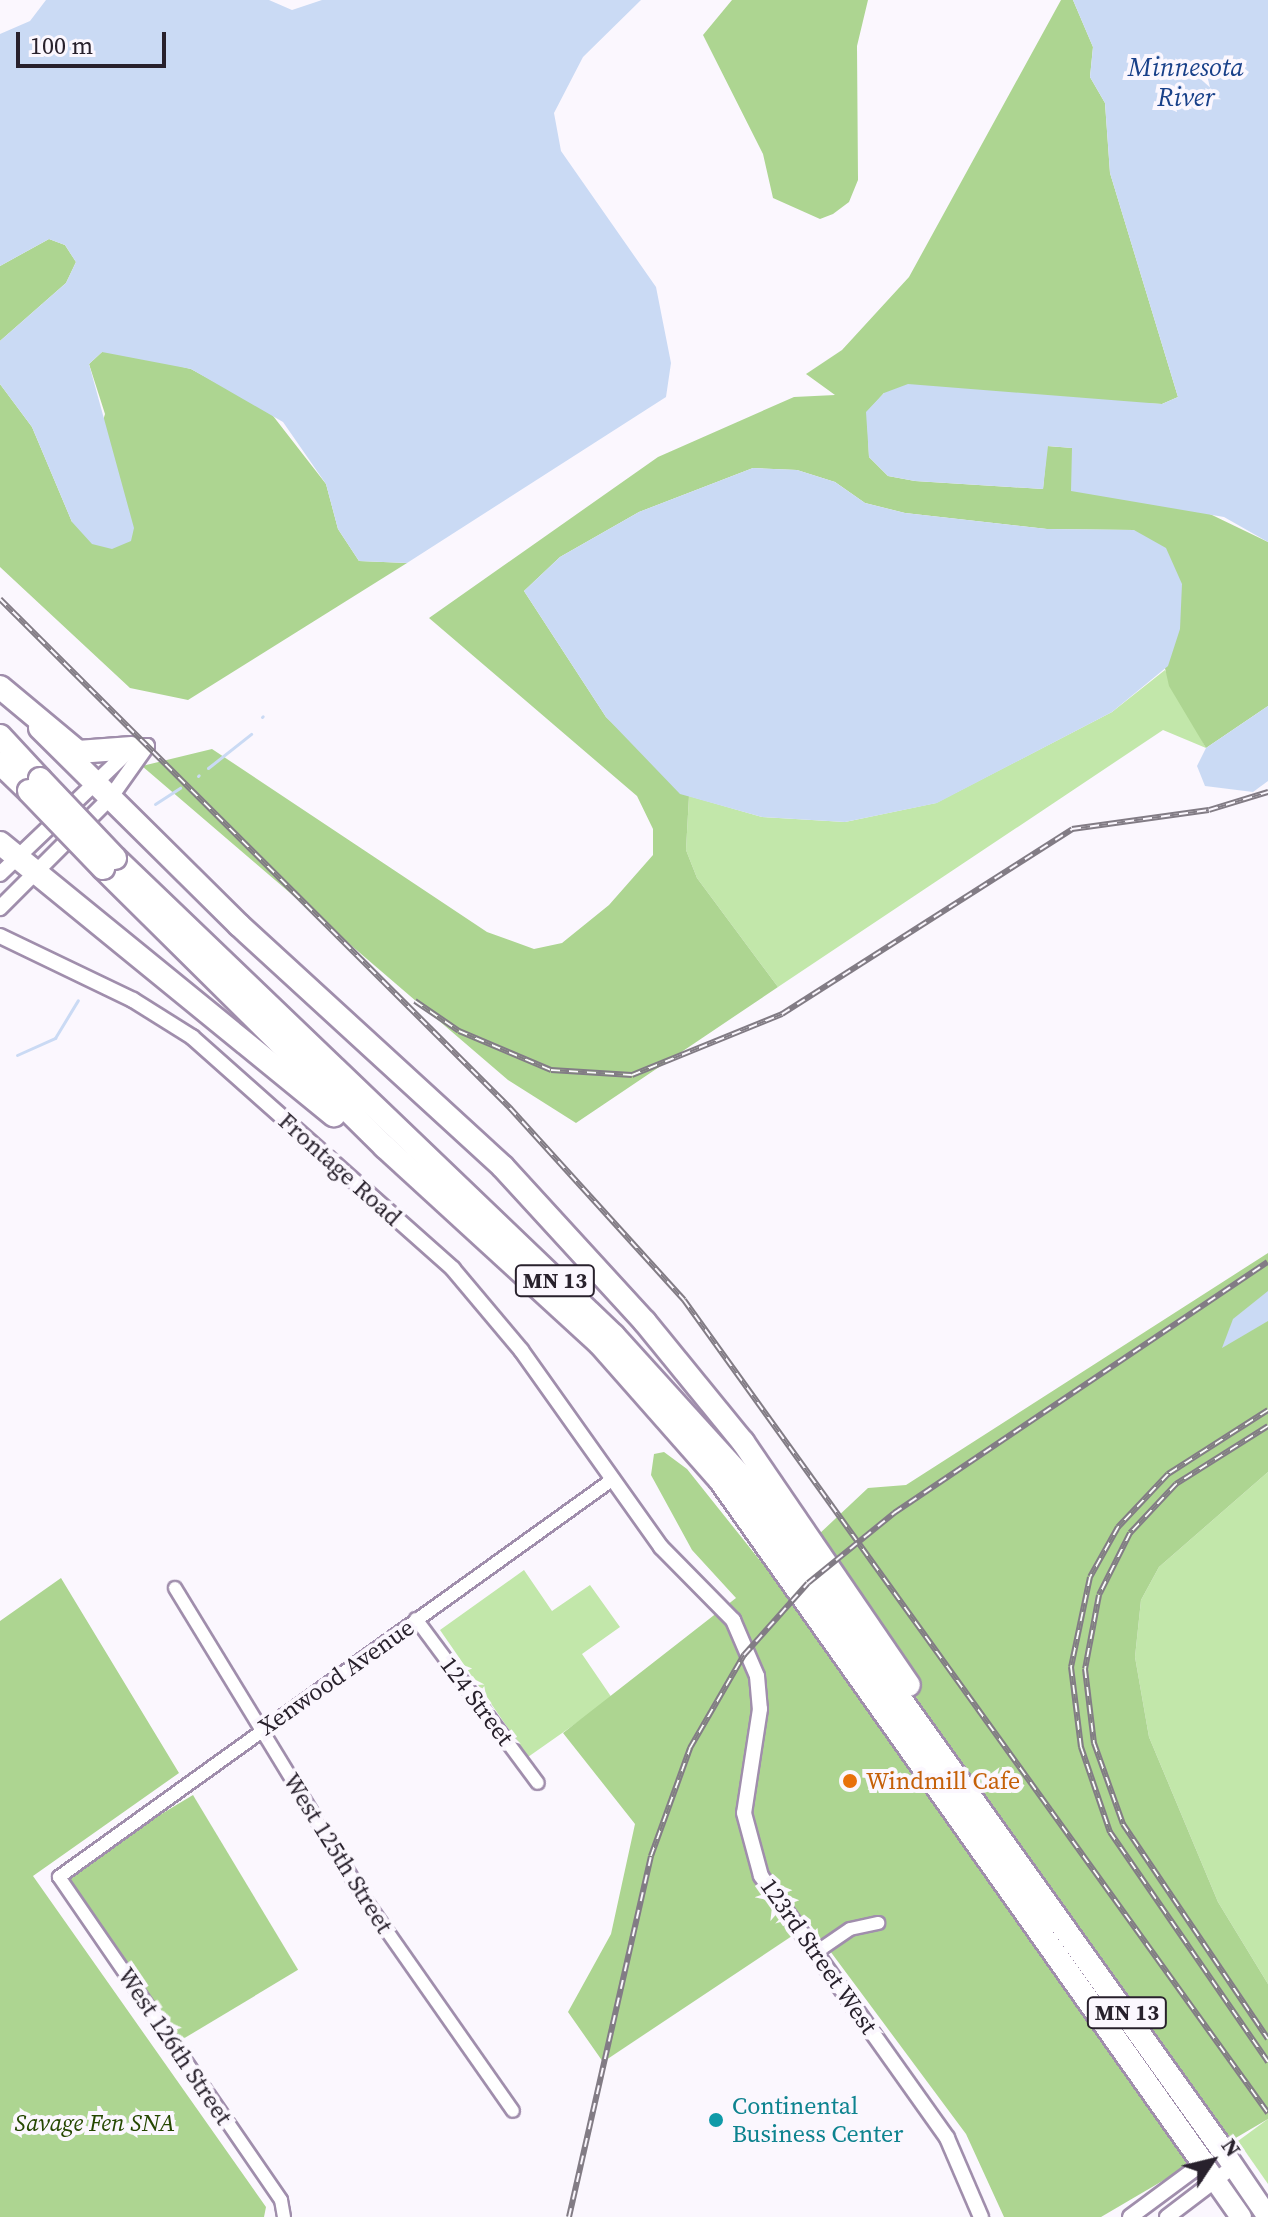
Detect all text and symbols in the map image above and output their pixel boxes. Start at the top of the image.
scale bar [20,16,170,66]
text: 100 m [30,29,93,62]
water label: Minnesota River [1128,52,1244,114]
street label: Frontage Road [273,1106,407,1232]
road number: MN 13 [513,1263,597,1299]
street label: Xenwood Avenue [253,1613,419,1741]
street label: 124 Street [434,1651,520,1751]
place label: Windmill Cafe [866,1767,1020,1795]
street label: West 125th Street [277,1768,399,1938]
marker: Windmill Cafe [841,1772,859,1790]
street label: 123rd Street West [754,1872,884,2040]
street label: West 126th Street [112,1962,238,2130]
road number: MN 13 [1085,1995,1169,2031]
place label: Continental Business Center [732,2092,903,2148]
park label: Savage Fen SNA [14,2109,176,2137]
marker: Continental Business Center [707,2111,725,2129]
north arrow [1172,2121,1252,2201]
text: N [1215,2132,1249,2162]

